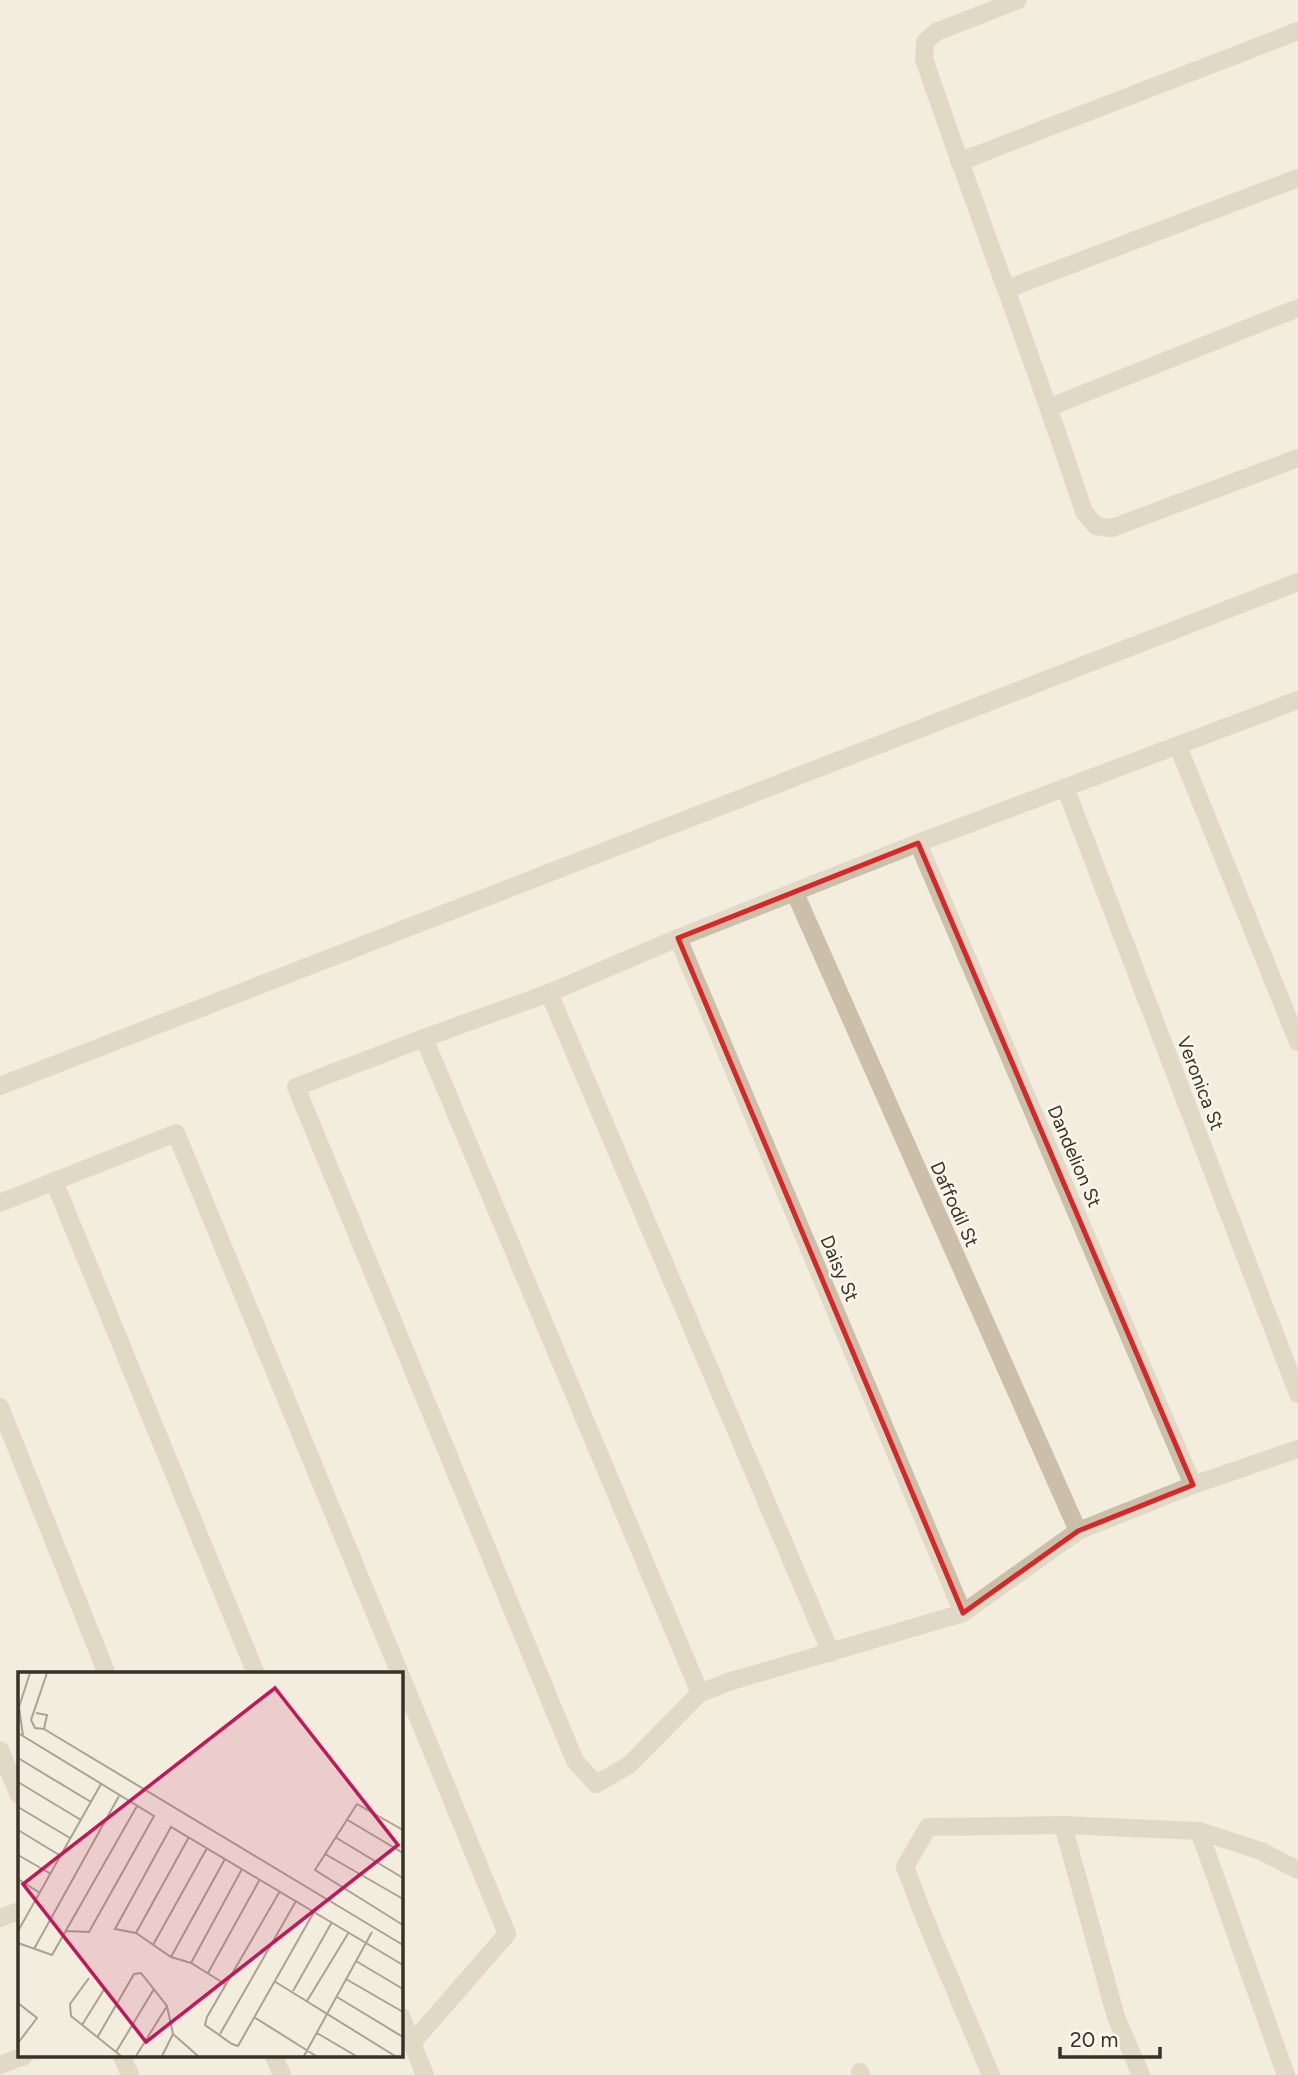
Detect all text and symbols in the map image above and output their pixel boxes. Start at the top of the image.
street label: Veronica St [1172,1033,1229,1133]
street label: Dandelion St [1043,1102,1106,1211]
street label: Daffodil St [926,1158,984,1250]
street label: Daisy St [815,1232,864,1305]
inset map [18,1672,402,2058]
scale bar [1060,2016,1160,2060]
text: 20 m [1070,2027,1118,2052]

